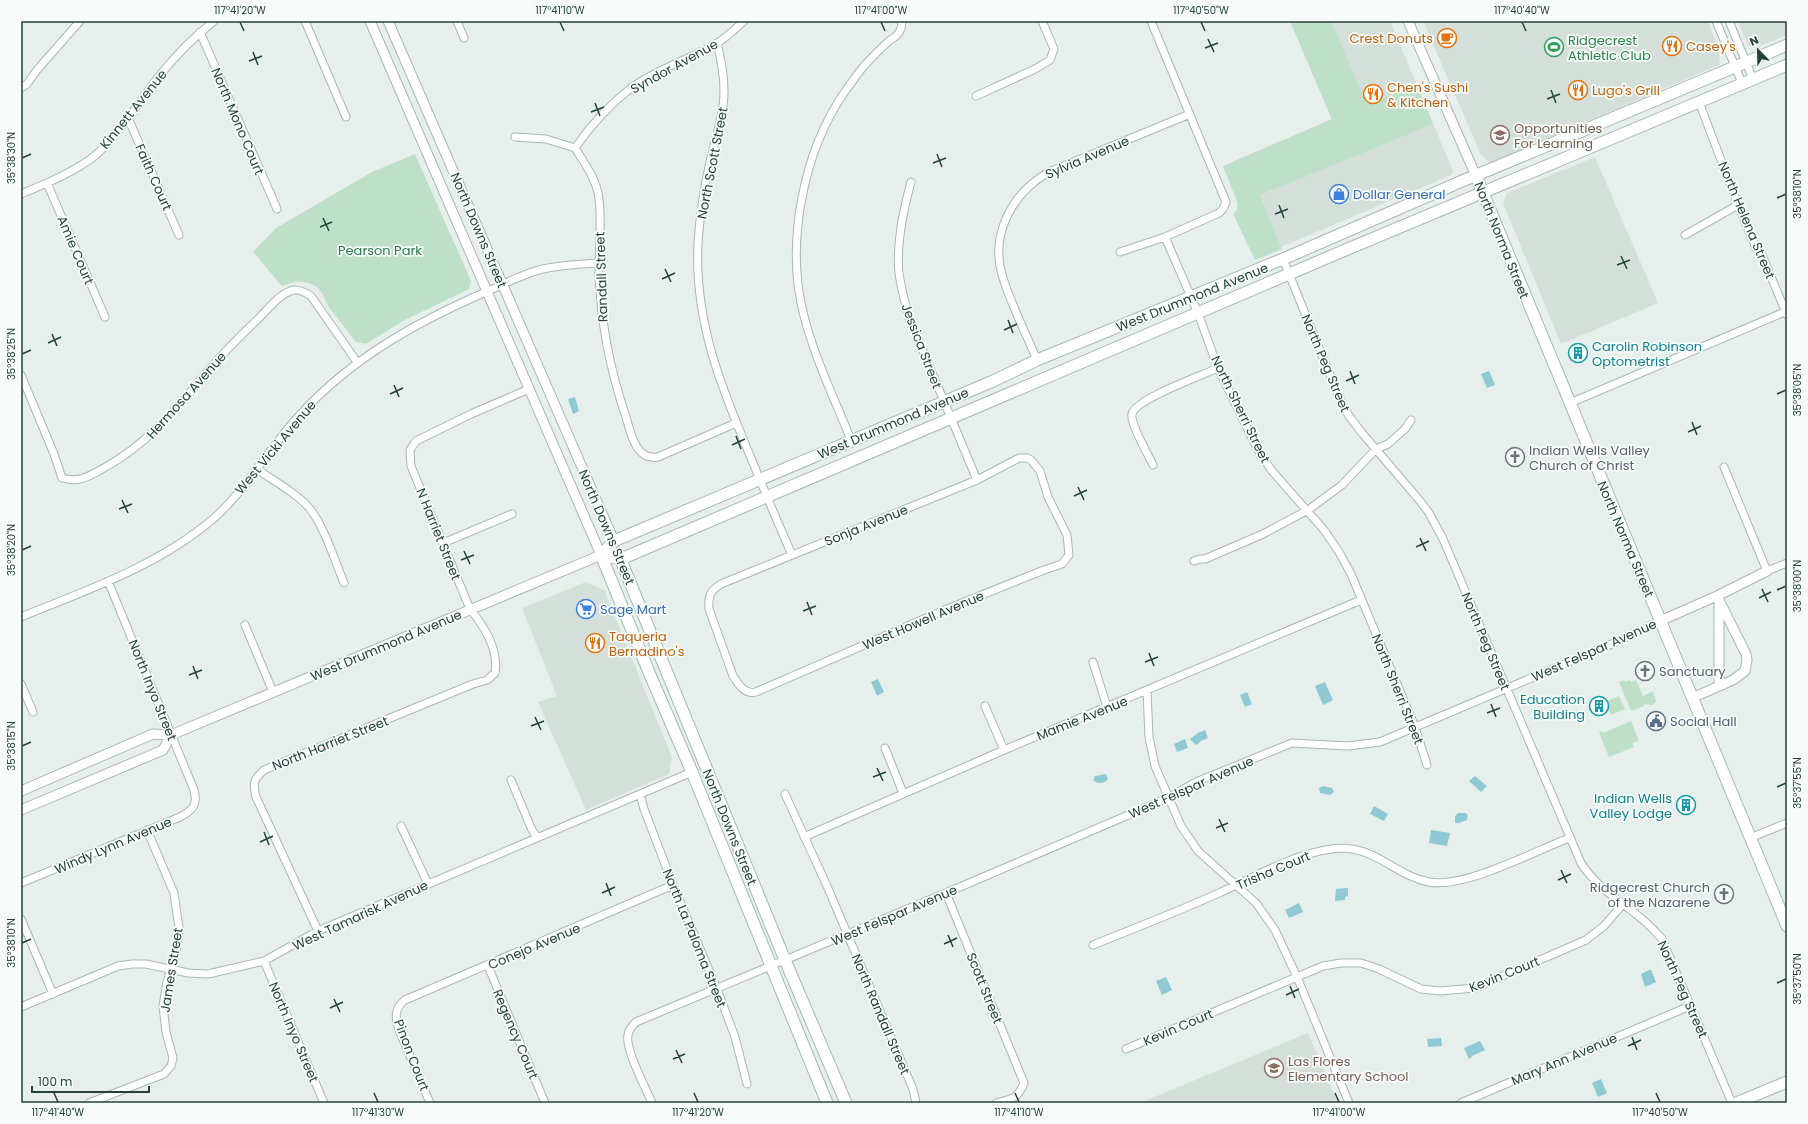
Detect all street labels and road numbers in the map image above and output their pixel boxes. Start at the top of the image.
street label: Syndor Avenue [627,34,721,98]
street label: Kinnett Avenue [95,65,171,153]
street label: North Mono Court [206,65,269,178]
street label: North Scott Street [692,105,733,221]
street label: Sylvia Avenue [1042,131,1132,184]
street label: Faith Court [130,141,177,214]
street label: North Helena Street [1713,159,1780,282]
street label: North Downs Street [446,170,512,291]
street label: North Norma Street [1469,179,1534,302]
street label: Amie Court [53,213,99,288]
street label: Randall Street [590,231,613,323]
street label: West Drummond Avenue [1113,258,1271,337]
street label: Jessica Street [897,301,947,392]
street label: North Peg Street [1296,311,1355,415]
street label: Hermosa Avenue [142,348,231,443]
street label: North Sherri Street [1206,352,1275,466]
street label: West Drummond Avenue [815,383,972,464]
street label: West Vicki Avenue [230,396,321,499]
street label: North Downs Street [574,467,640,588]
street label: North Norma Street [1592,478,1659,601]
street label: N Harriet Street [411,485,466,583]
street label: Sonja Avenue [822,500,911,551]
street label: West Howell Avenue [859,586,987,655]
street label: North Peg Street [1456,589,1515,693]
street label: West Drummond Avenue [308,605,465,686]
street label: West Felspar Avenue [1529,614,1660,687]
street label: North Sherri Street [1367,631,1428,747]
street label: North Inyo Street [124,637,182,744]
street label: Mamie Avenue [1034,692,1131,745]
street label: North Harriet Street [269,711,391,775]
street label: West Felspar Avenue [1126,751,1257,824]
street label: North Downs Street [698,766,762,888]
street label: Windy Lynn Avenue [52,812,175,879]
street label: Trisha Court [1233,846,1313,895]
street label: North La Paloma Street [658,866,731,1011]
street label: West Tamarisk Avenue [289,876,431,955]
street label: West Felspar Avenue [828,880,960,951]
street label: Conejo Avenue [485,918,583,974]
street label: James Street [155,926,188,1014]
street label: North Peg Street [1653,937,1713,1041]
street label: Scott Street [962,950,1007,1027]
street label: North Randall Street [847,951,915,1078]
street label: Kevin Court [1466,952,1542,997]
street label: North Inyo Street [264,979,323,1086]
street label: Regency Court [488,986,543,1082]
street label: Kevin Court [1140,1004,1216,1051]
street label: Pinon Court [389,1017,434,1094]
street label: Mary Ann Avenue [1508,1029,1620,1090]

